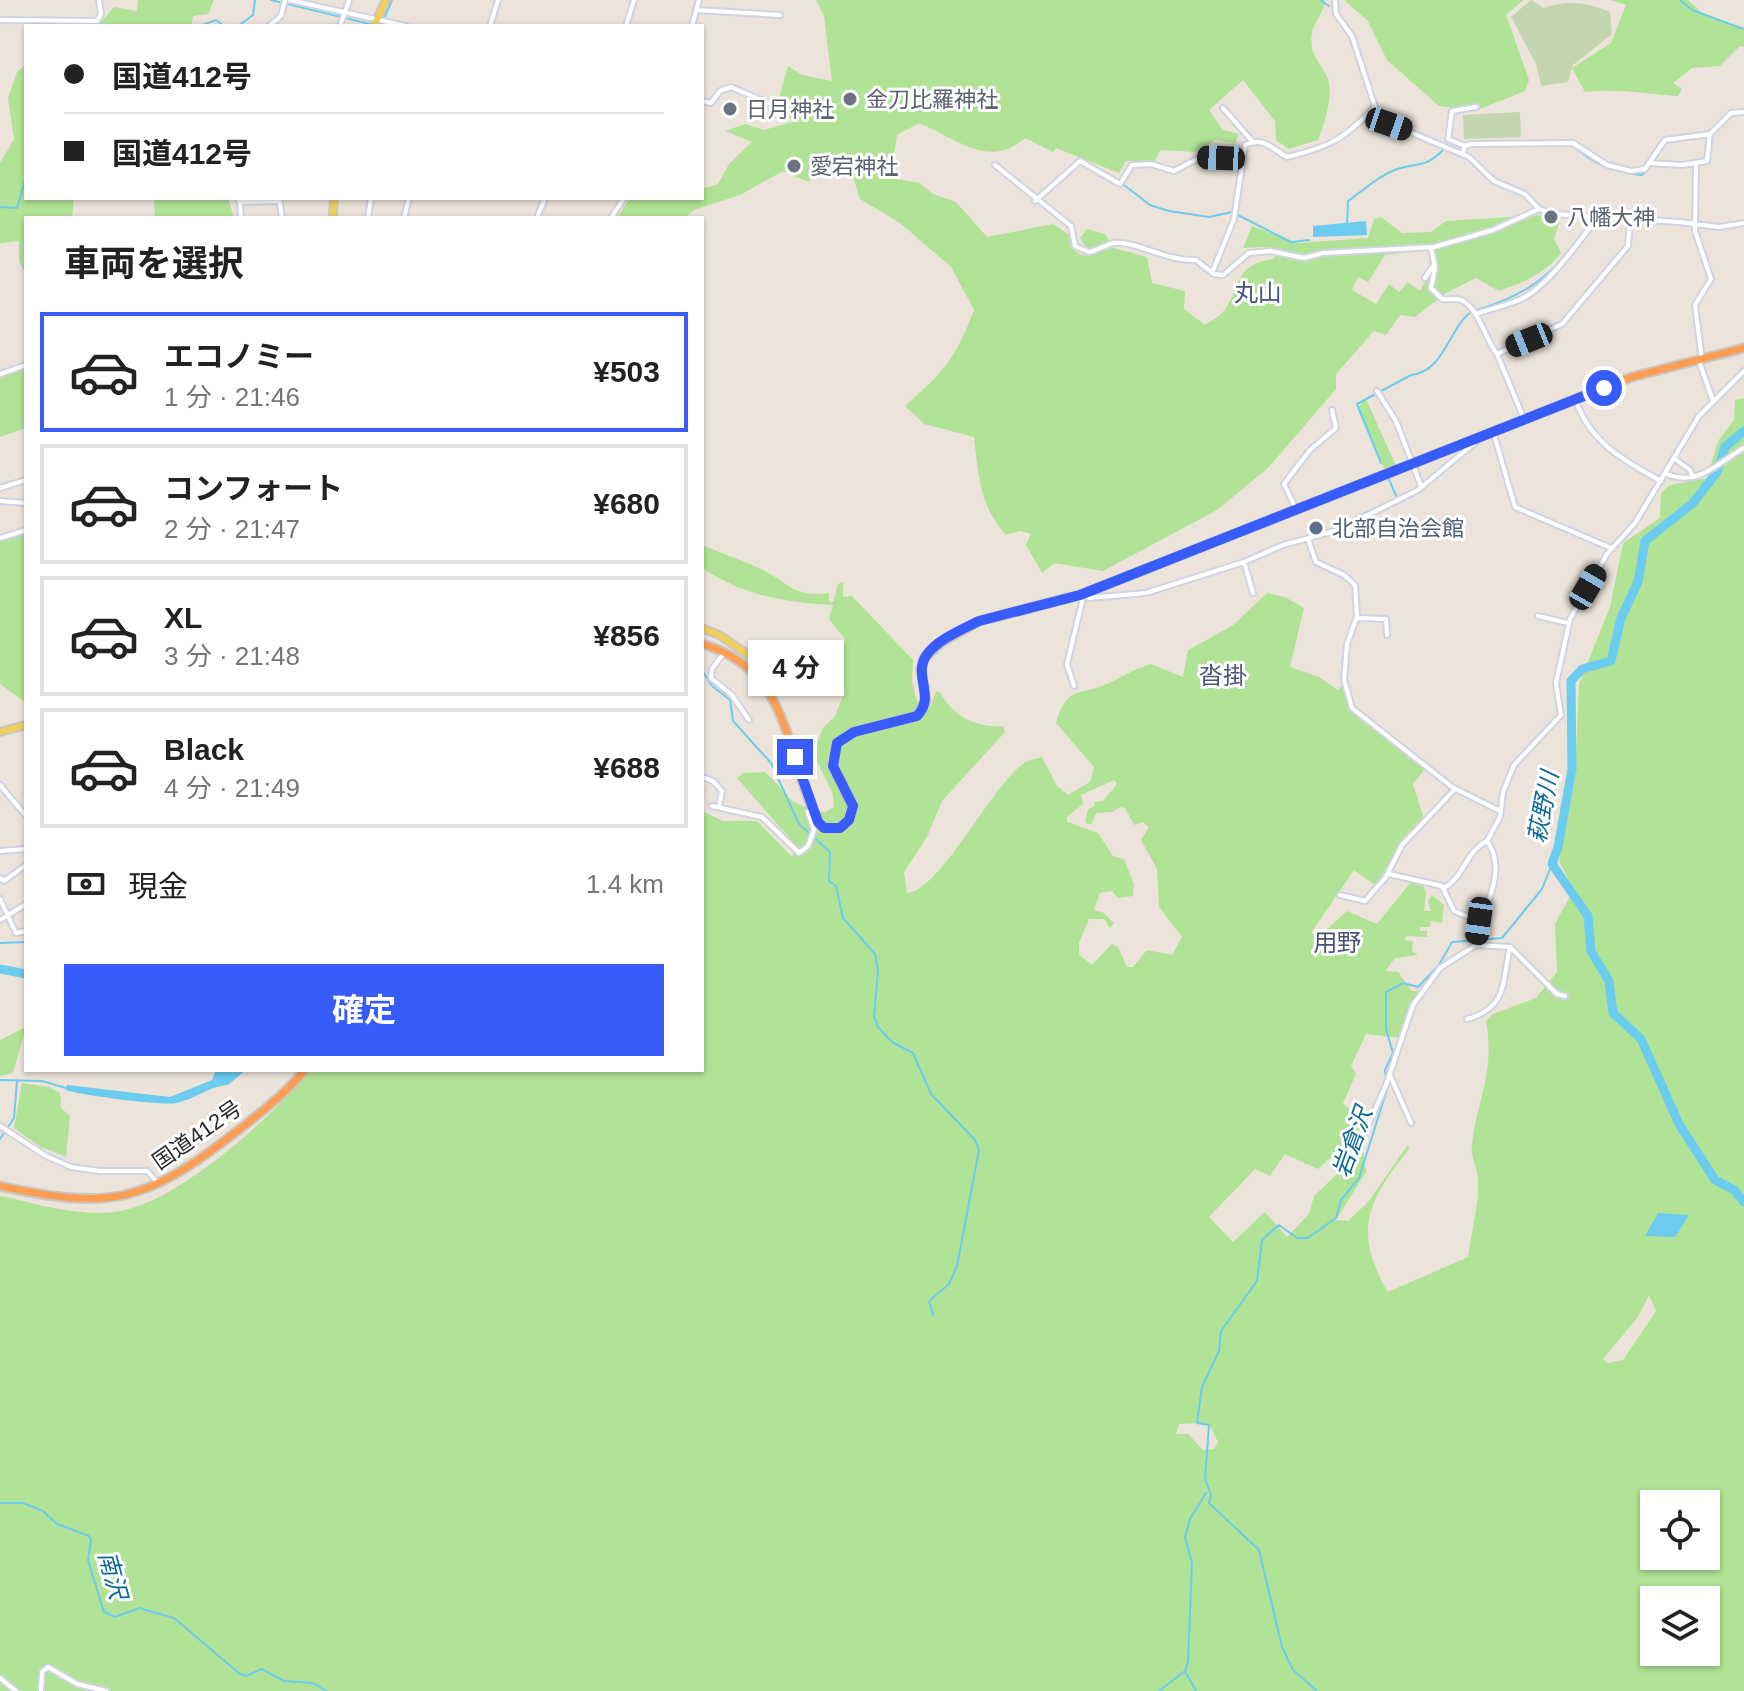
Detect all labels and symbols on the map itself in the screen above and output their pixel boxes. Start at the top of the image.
place label: 金刀比羅神社 [866,87,998,112]
marker: 金刀比羅神社 [841,90,859,108]
place label: 日月神社 [746,97,834,122]
marker: 日月神社 [721,100,739,118]
car [1362,105,1416,143]
car [1197,145,1245,171]
place label: 愛宕神社 [810,154,898,179]
marker: 愛宕神社 [785,157,803,175]
place label: 八幡大神 [1567,205,1655,230]
marker: 八幡大神 [1542,208,1560,226]
district label: 丸山 [1234,279,1282,306]
car [1502,320,1556,360]
route start [1586,370,1622,406]
place label: 北部自治会館 [1332,516,1464,541]
marker: 北部自治会館 [1307,519,1325,537]
car [1566,560,1610,614]
callout: 4 分 [747,641,843,697]
district label: 沓掛 [1199,662,1247,689]
route end [777,739,813,775]
water label: 萩野川 [1523,766,1564,845]
car [1464,896,1494,946]
district label: 用野 [1313,929,1361,956]
street label: 国道412号 [148,1095,246,1175]
water label: 岩倉沢 [1327,1101,1378,1180]
water label: 南沢 [94,1548,133,1605]

